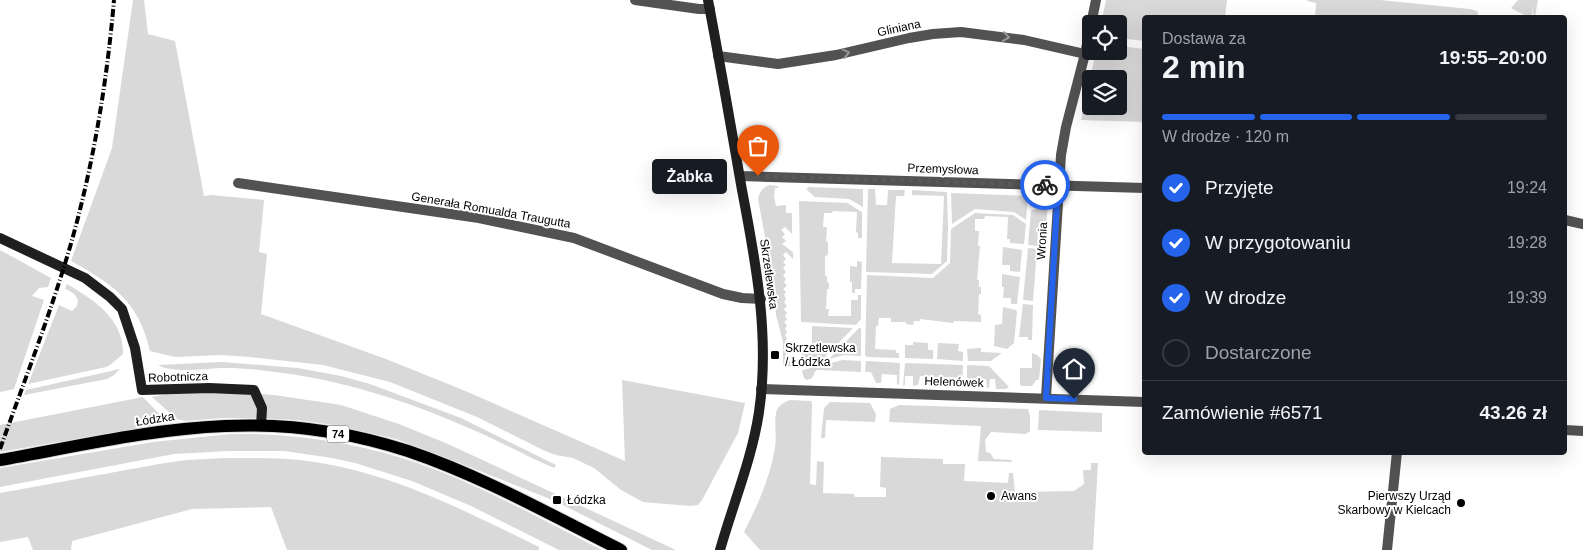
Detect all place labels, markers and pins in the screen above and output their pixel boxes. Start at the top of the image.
pin [737,125,779,176]
callout: Żabka [653,158,728,194]
place label: Skrzetlewska / Łódzka [785,341,856,369]
pin [1053,348,1095,399]
marker: Skrzetlewska / Łódzka [769,349,781,361]
place label: Awans [1001,489,1037,503]
place label: Pierwszy Urząd Skarbowy w Kielcach [1338,489,1451,517]
marker: Awans [985,490,997,502]
place label: Łódzka [567,493,606,507]
marker: Łódzka [551,494,563,506]
marker: Pierwszy Urząd Skarbowy w Kielcach [1455,497,1467,509]

